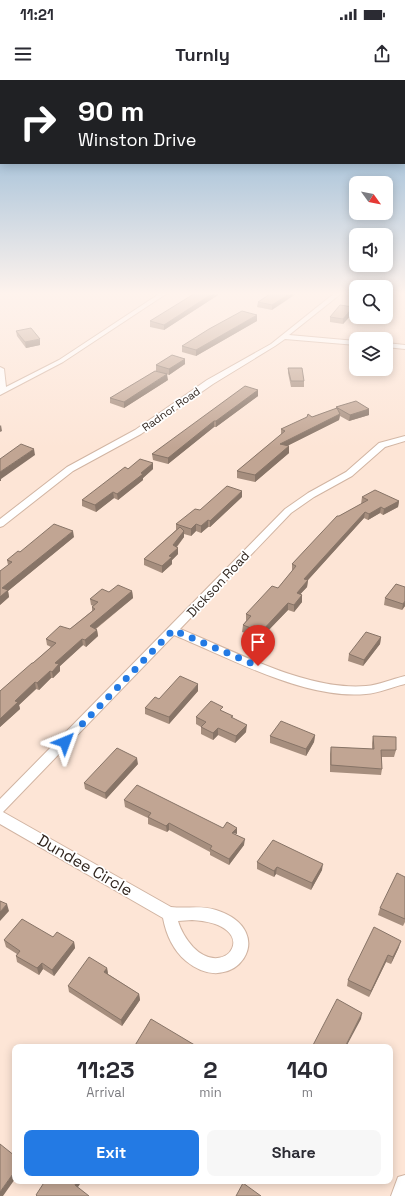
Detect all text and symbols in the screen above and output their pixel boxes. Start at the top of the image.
text: 11:21 [20,5,54,24]
icon: menu [12,43,34,65]
text: Turnly [175,43,230,66]
icon: share [371,43,393,65]
text: 90 m [78,93,144,129]
icon: right [12,96,64,148]
text: Winston Drive [78,128,196,151]
north arrow [349,176,393,220]
map controls [349,176,393,376]
button: sound [349,228,393,272]
button: search [349,280,393,324]
button: layers [349,332,393,376]
street label: Radnor Road [139,384,203,434]
street label: Dickson Road [183,547,253,621]
pin [241,625,275,666]
icon: arrive [247,631,269,653]
position arrow [44,721,86,763]
street label: Dundee Circle [34,829,136,901]
text: 11:23 [77,1054,135,1085]
text: 2 [203,1054,218,1085]
text: 140 [286,1054,328,1085]
text: Arrival [86,1084,125,1101]
text: min [199,1084,222,1101]
text: m [302,1084,313,1101]
button: Exit [24,1130,199,1176]
button: Share [207,1130,381,1176]

